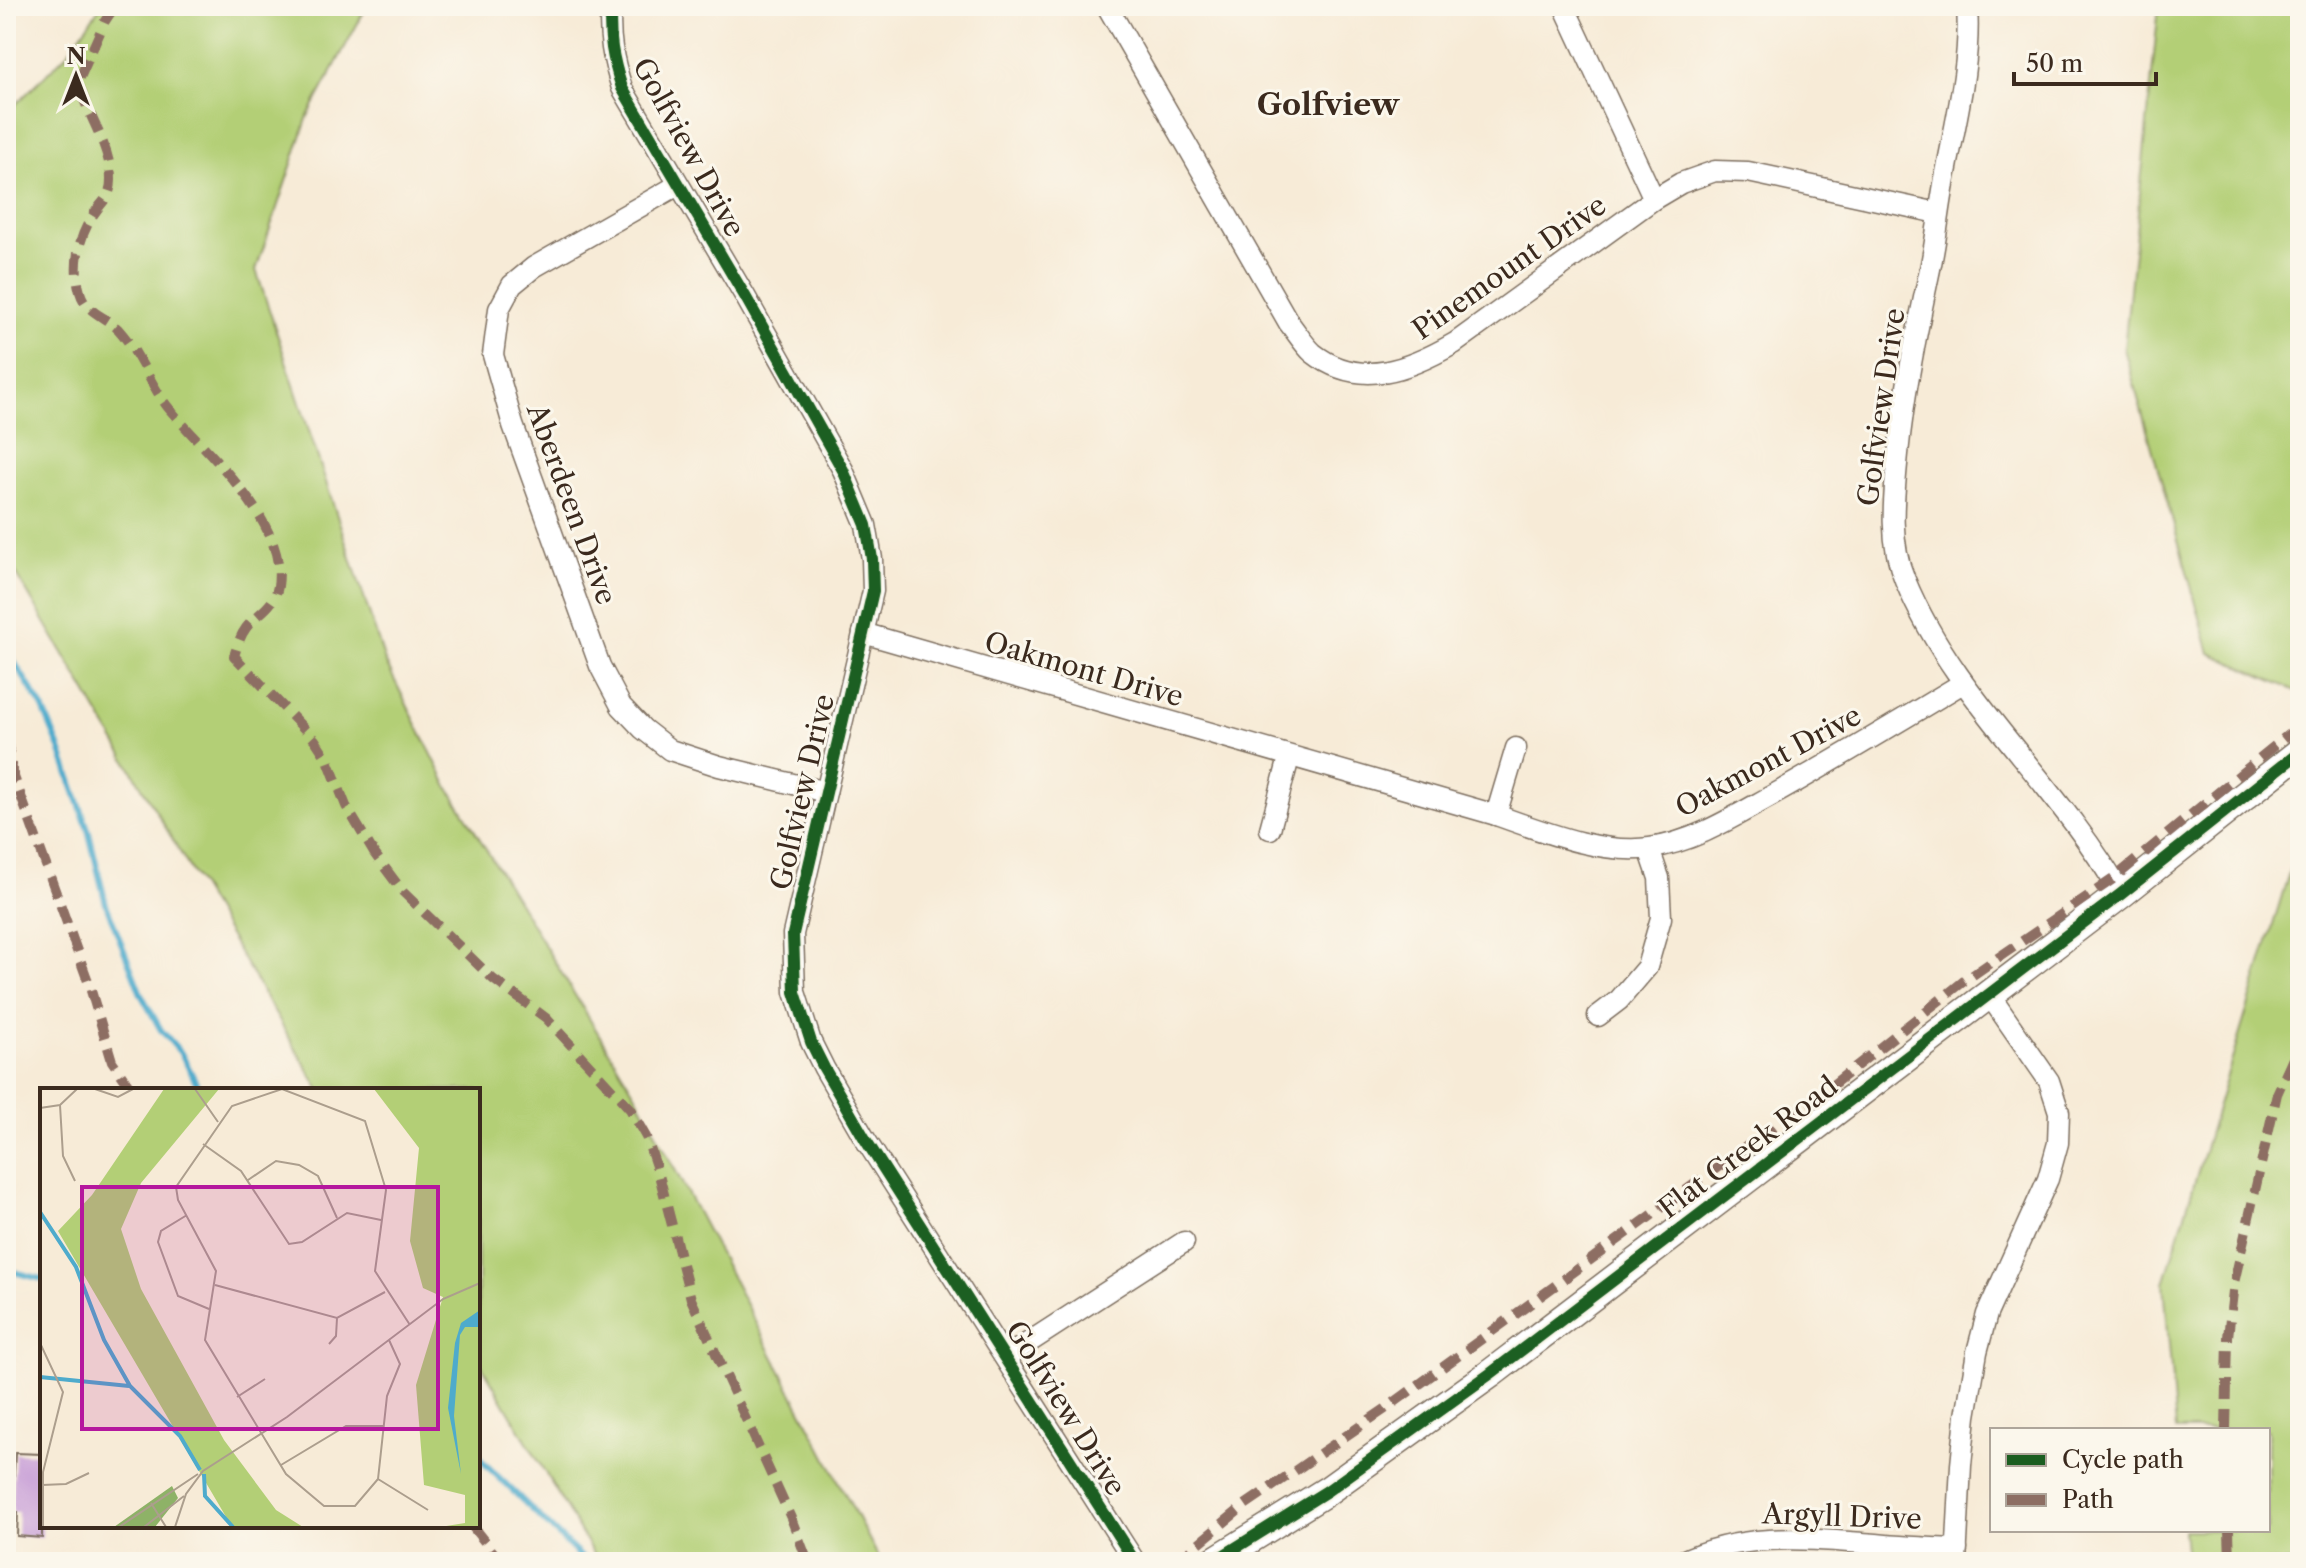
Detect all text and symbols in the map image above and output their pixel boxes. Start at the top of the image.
north arrow [36,36,116,116]
scale bar [2014,36,2156,86]
text: N [66,43,86,70]
text: 50 m [2026,49,2083,78]
street label: Golfview Drive [626,52,752,242]
district label: Golfview [1257,86,1401,123]
street label: Pinemount Drive [1406,188,1612,346]
street label: Golfview Drive [1850,306,1912,508]
street label: Aberdeen Drive [520,398,624,609]
street label: Oakmont Drive [981,624,1187,714]
street label: Golfview Drive [763,691,841,893]
street label: Oakmont Drive [1669,698,1867,824]
street label: Flat Creek Road [1652,1069,1844,1225]
inset map [40,1088,480,1528]
street label: Golfview Drive [999,1314,1133,1502]
legend [1990,1428,2270,1532]
text: Cycle path [2062,1445,2184,1474]
text: Path [2062,1485,2114,1514]
street label: Argyll Drive [1761,1496,1922,1536]

